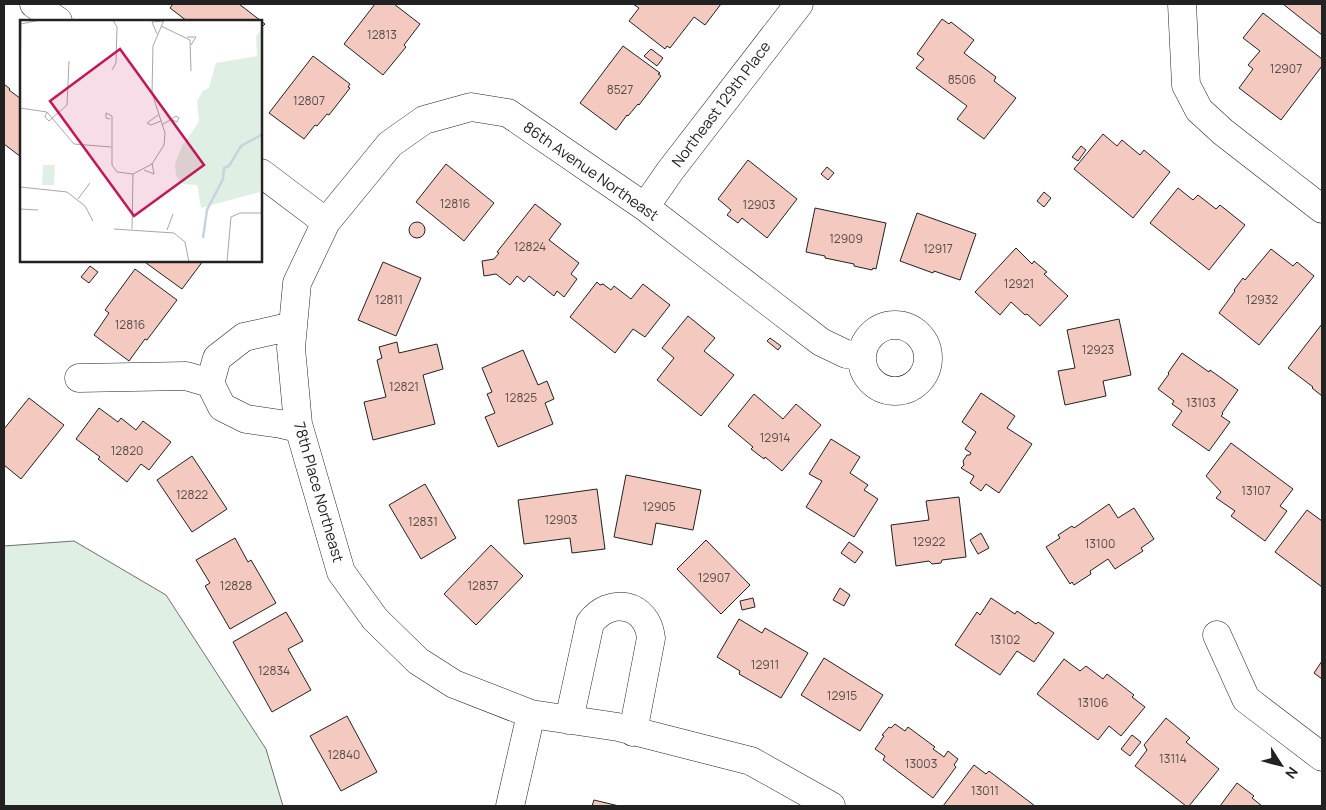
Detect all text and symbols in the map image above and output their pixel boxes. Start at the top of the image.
inset map [20,20,262,262]
house number: 12813 [367,26,397,43]
street label: Northeast 129th Place [667,37,775,171]
house number: 12907 [1270,60,1302,77]
house number: 8506 [948,71,976,88]
house number: 8527 [607,81,633,98]
house number: 12807 [293,92,325,109]
street label: 86th Avenue Northeast [519,116,663,226]
house number: 12816 [440,195,470,212]
house number: 12903 [743,196,775,213]
house number: 12909 [829,230,863,247]
house number: 12824 [514,238,546,255]
house number: 12917 [923,240,953,257]
house number: 12921 [1004,275,1034,292]
house number: 12811 [375,291,403,308]
house number: 12932 [1246,291,1278,308]
house number: 12816 [115,316,145,333]
house number: 12923 [1082,341,1114,358]
house number: 12821 [389,378,419,395]
house number: 12825 [505,389,537,406]
house number: 13103 [1186,394,1216,411]
street label: 78th Place Northeast [289,419,349,565]
house number: 12914 [760,429,790,446]
house number: 12820 [111,442,143,459]
house number: 13107 [1241,482,1271,499]
house number: 12822 [176,486,208,503]
house number: 12905 [642,498,676,515]
house number: 12903 [545,511,577,528]
house number: 12831 [408,513,438,530]
house number: 12922 [913,533,945,550]
house number: 13100 [1085,535,1115,552]
house number: 12907 [698,569,730,586]
house number: 12828 [220,577,252,594]
house number: 12837 [467,577,499,594]
house number: 13102 [990,631,1020,648]
house number: 12911 [751,656,779,673]
house number: 12834 [258,662,290,679]
house number: 12915 [827,687,857,704]
house number: 13106 [1078,694,1108,711]
north arrow [1256,740,1306,790]
house number: 12840 [328,746,360,763]
house number: 13114 [1159,750,1187,767]
house number: 13003 [905,755,937,772]
text: N [1281,763,1303,783]
house number: 13011 [971,782,999,799]

